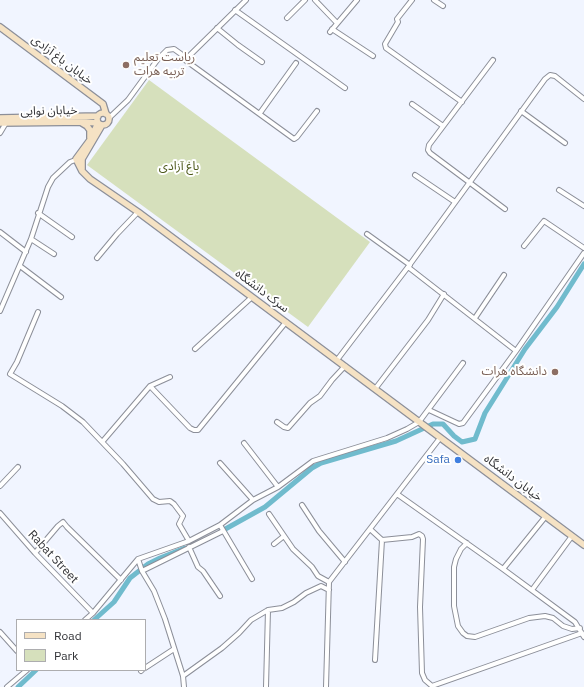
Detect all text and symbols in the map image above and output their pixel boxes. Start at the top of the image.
street label: خیابان باغ آزادی [28,32,96,88]
place label: ریاست تعلیم تربیه هرات [134,51,195,79]
marker: ریاست تعلیم تربیه هرات [121,60,131,70]
street label: خیابان نوایی [20,103,78,119]
park label: باغ آزادی [159,160,199,174]
street label: سرک دانشگاه [232,266,292,316]
place label: دانشگاه هرات [482,365,547,379]
marker: دانشگاه هرات [550,367,560,377]
street label: خیابان دانشگاه [481,451,545,505]
place label: Safa [426,453,450,467]
marker: Safa [453,455,463,465]
street label: Rabat Street [25,527,81,587]
legend [16,619,146,671]
text: Road [54,628,82,643]
text: Park [54,648,78,663]

